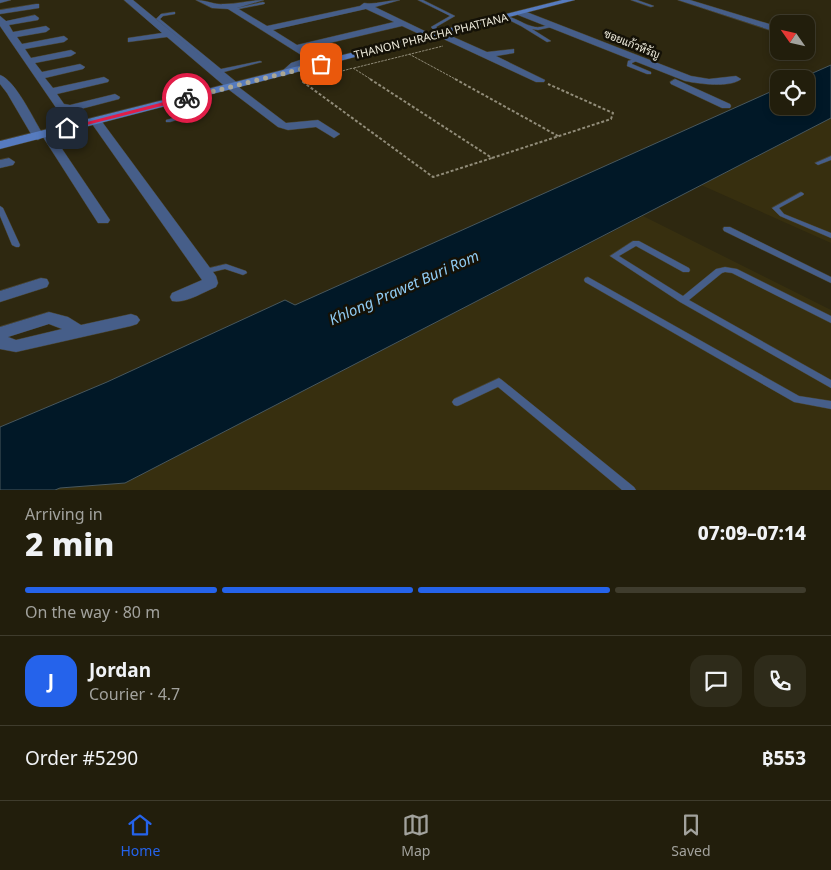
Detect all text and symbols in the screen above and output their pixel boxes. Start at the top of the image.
street label: THANON PHRACHA PHATTANA [352,9,510,62]
north arrow [770,15,815,60]
map controls [770,15,815,115]
street label: ซอยแก้วหิรัญ [602,25,662,62]
pin [300,43,342,85]
icon: bag [307,50,335,78]
button: locate [770,70,815,115]
courier [162,73,212,123]
icon: bike [173,84,201,112]
pin [46,107,88,149]
icon: home [53,114,81,142]
water label: Khlong Prawet Buri Rom [325,245,482,329]
text: Arriving in [25,503,103,525]
text: 07:09–07:14 [698,520,806,546]
text: 2 min [25,522,114,565]
text: On the way · 80 m [25,601,160,623]
button: chat [690,655,742,707]
button: phone [754,655,806,707]
text: Jordan [89,657,151,683]
text: J [48,668,54,694]
text: Courier · 4.7 [89,683,180,705]
text: Order #5290 [25,745,138,771]
text: ฿553 [762,745,806,771]
tab: Home [120,811,160,860]
tab: Map [401,811,430,860]
tab: Saved [671,811,711,860]

